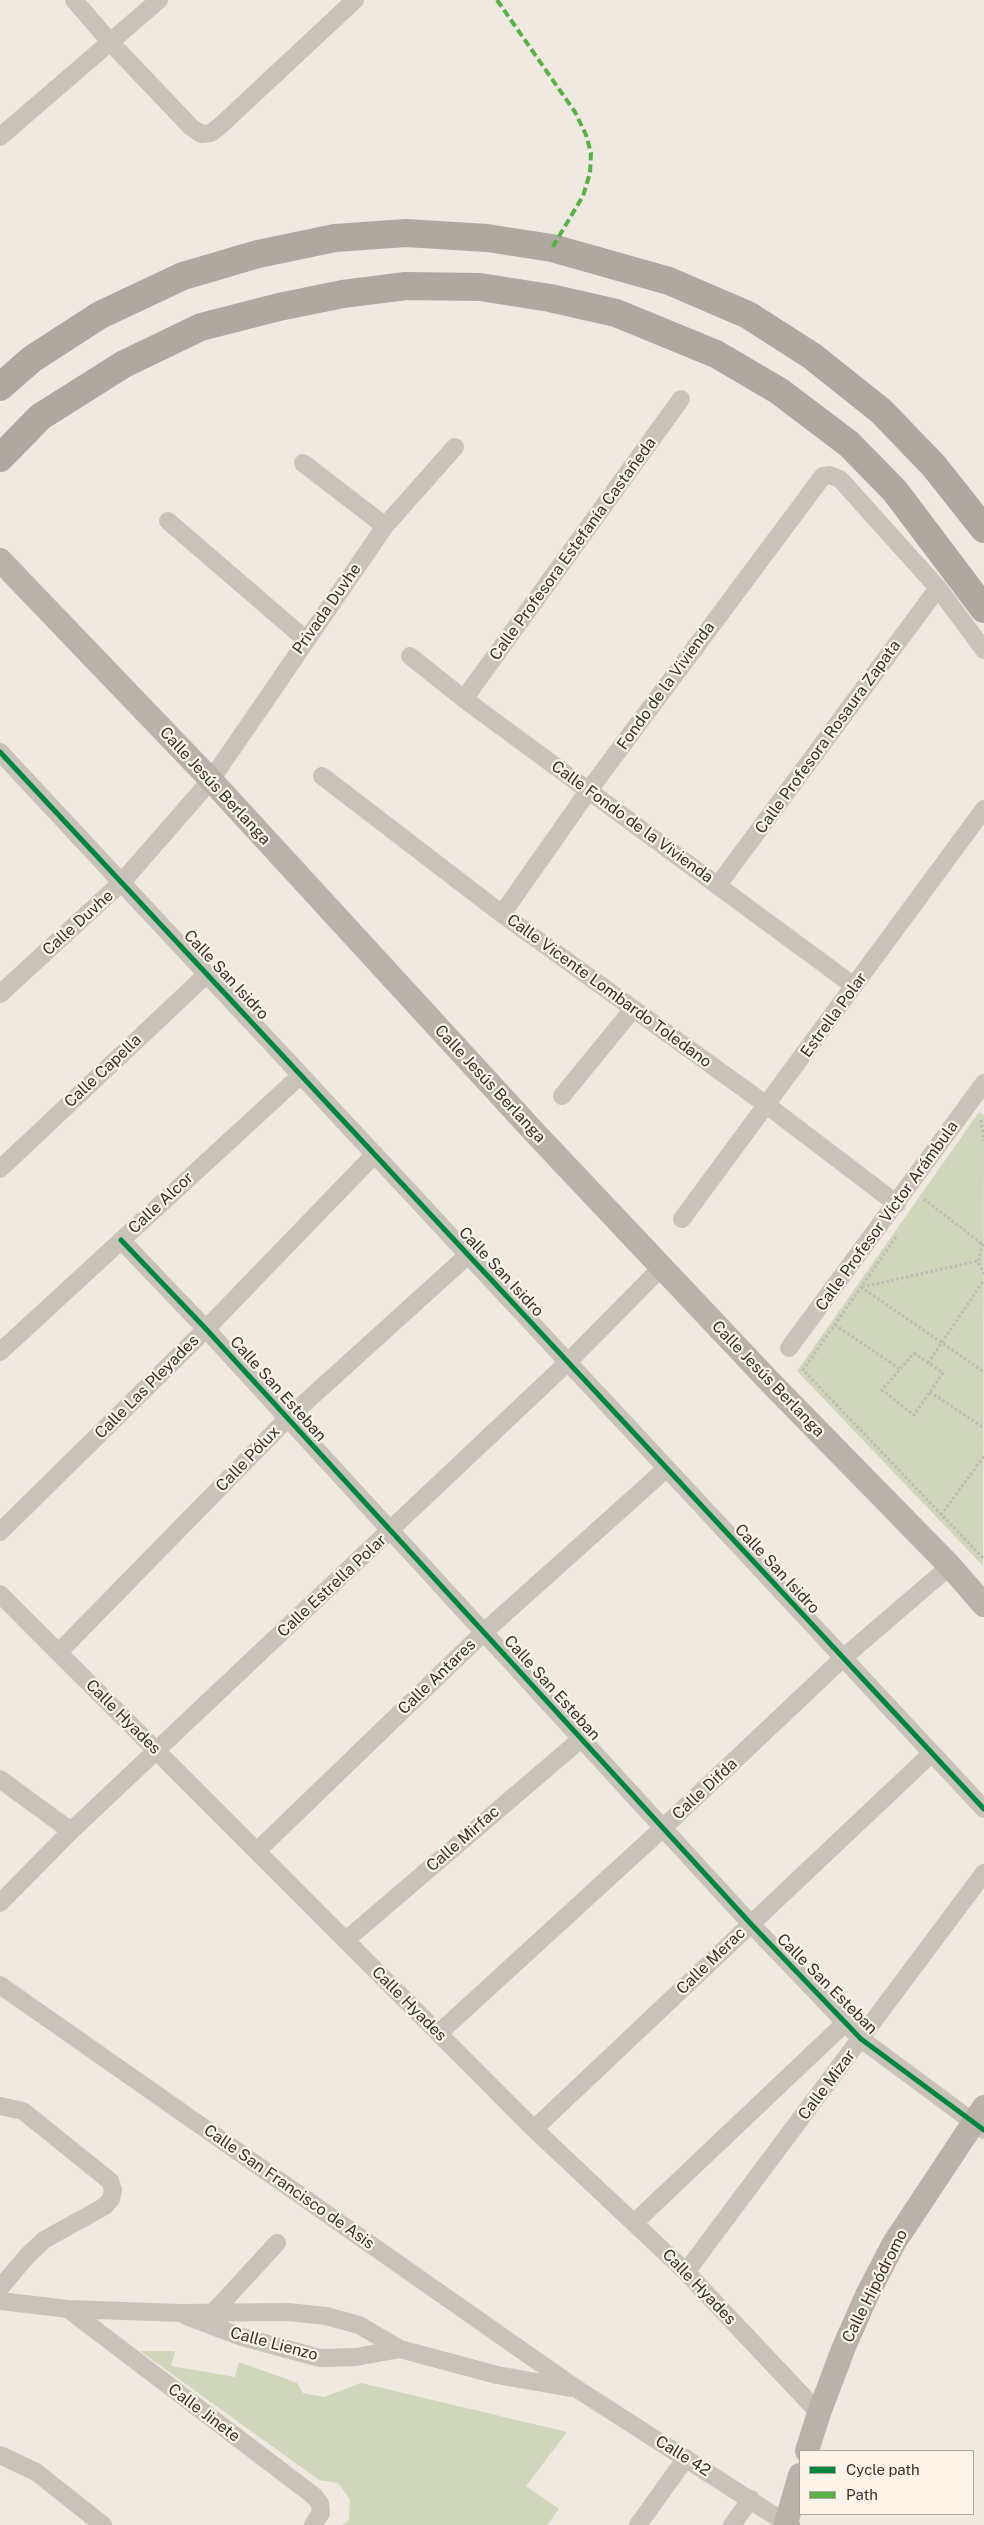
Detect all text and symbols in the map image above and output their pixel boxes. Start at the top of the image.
street label: Calle Profesora Estefanía Castañeda [486,434,660,664]
street label: Privada Duvhe [289,560,365,658]
street label: Fondo de la Vivienda [613,618,719,754]
street label: Calle Profesora Rosaura Zapata [751,636,905,838]
street label: Calle Jesús Berlanga [156,723,274,849]
street label: Calle Fondo de la Vivienda [547,757,717,887]
street label: Calle Duvhe [39,886,117,960]
street label: Calle Vicente Lombardo Toledano [503,910,715,1072]
street label: Calle San Isidro [179,926,273,1024]
street label: Estrella Polar [797,969,871,1061]
street label: Calle Jesús Berlanga [431,1021,549,1147]
street label: Calle Capella [60,1030,146,1112]
street label: Calle Profesor Víctor Arámbula [812,1117,962,1315]
street label: Calle Alcor [125,1168,197,1238]
street label: Calle San Isidro [454,1223,548,1321]
street label: Calle Jesús Berlanga [708,1317,828,1441]
street label: Calle Las Pleyades [91,1331,203,1443]
street label: Calle San Esteban [226,1333,330,1445]
street label: Calle Pólux [212,1422,284,1496]
street label: Calle San Isidro [730,1520,824,1618]
street label: Calle Estrella Polar [274,1531,390,1641]
street label: Calle San Esteban [500,1632,604,1744]
street label: Calle Antares [394,1635,480,1719]
street label: Calle Hyades [82,1676,164,1758]
street label: Calle Difda [669,1754,741,1824]
street label: Calle Mirfac [423,1802,503,1876]
street label: Calle Merac [673,1923,749,1999]
street label: Calle San Esteban [773,1930,881,2038]
street label: Calle Hyades [368,1963,450,2045]
street label: Calle Mizar [794,2046,860,2124]
street label: Calle San Francisco de Asis [200,2121,378,2253]
street label: Calle Hipódromo [838,2226,912,2346]
street label: Calle Hyades [658,2245,740,2329]
street label: Calle Lienzo [228,2323,320,2365]
street label: Calle Jinete [164,2380,244,2446]
street label: Calle 42 [652,2432,714,2480]
legend [799,2450,974,2515]
text: Cycle path [846,2461,920,2478]
text: Path [846,2486,878,2503]

